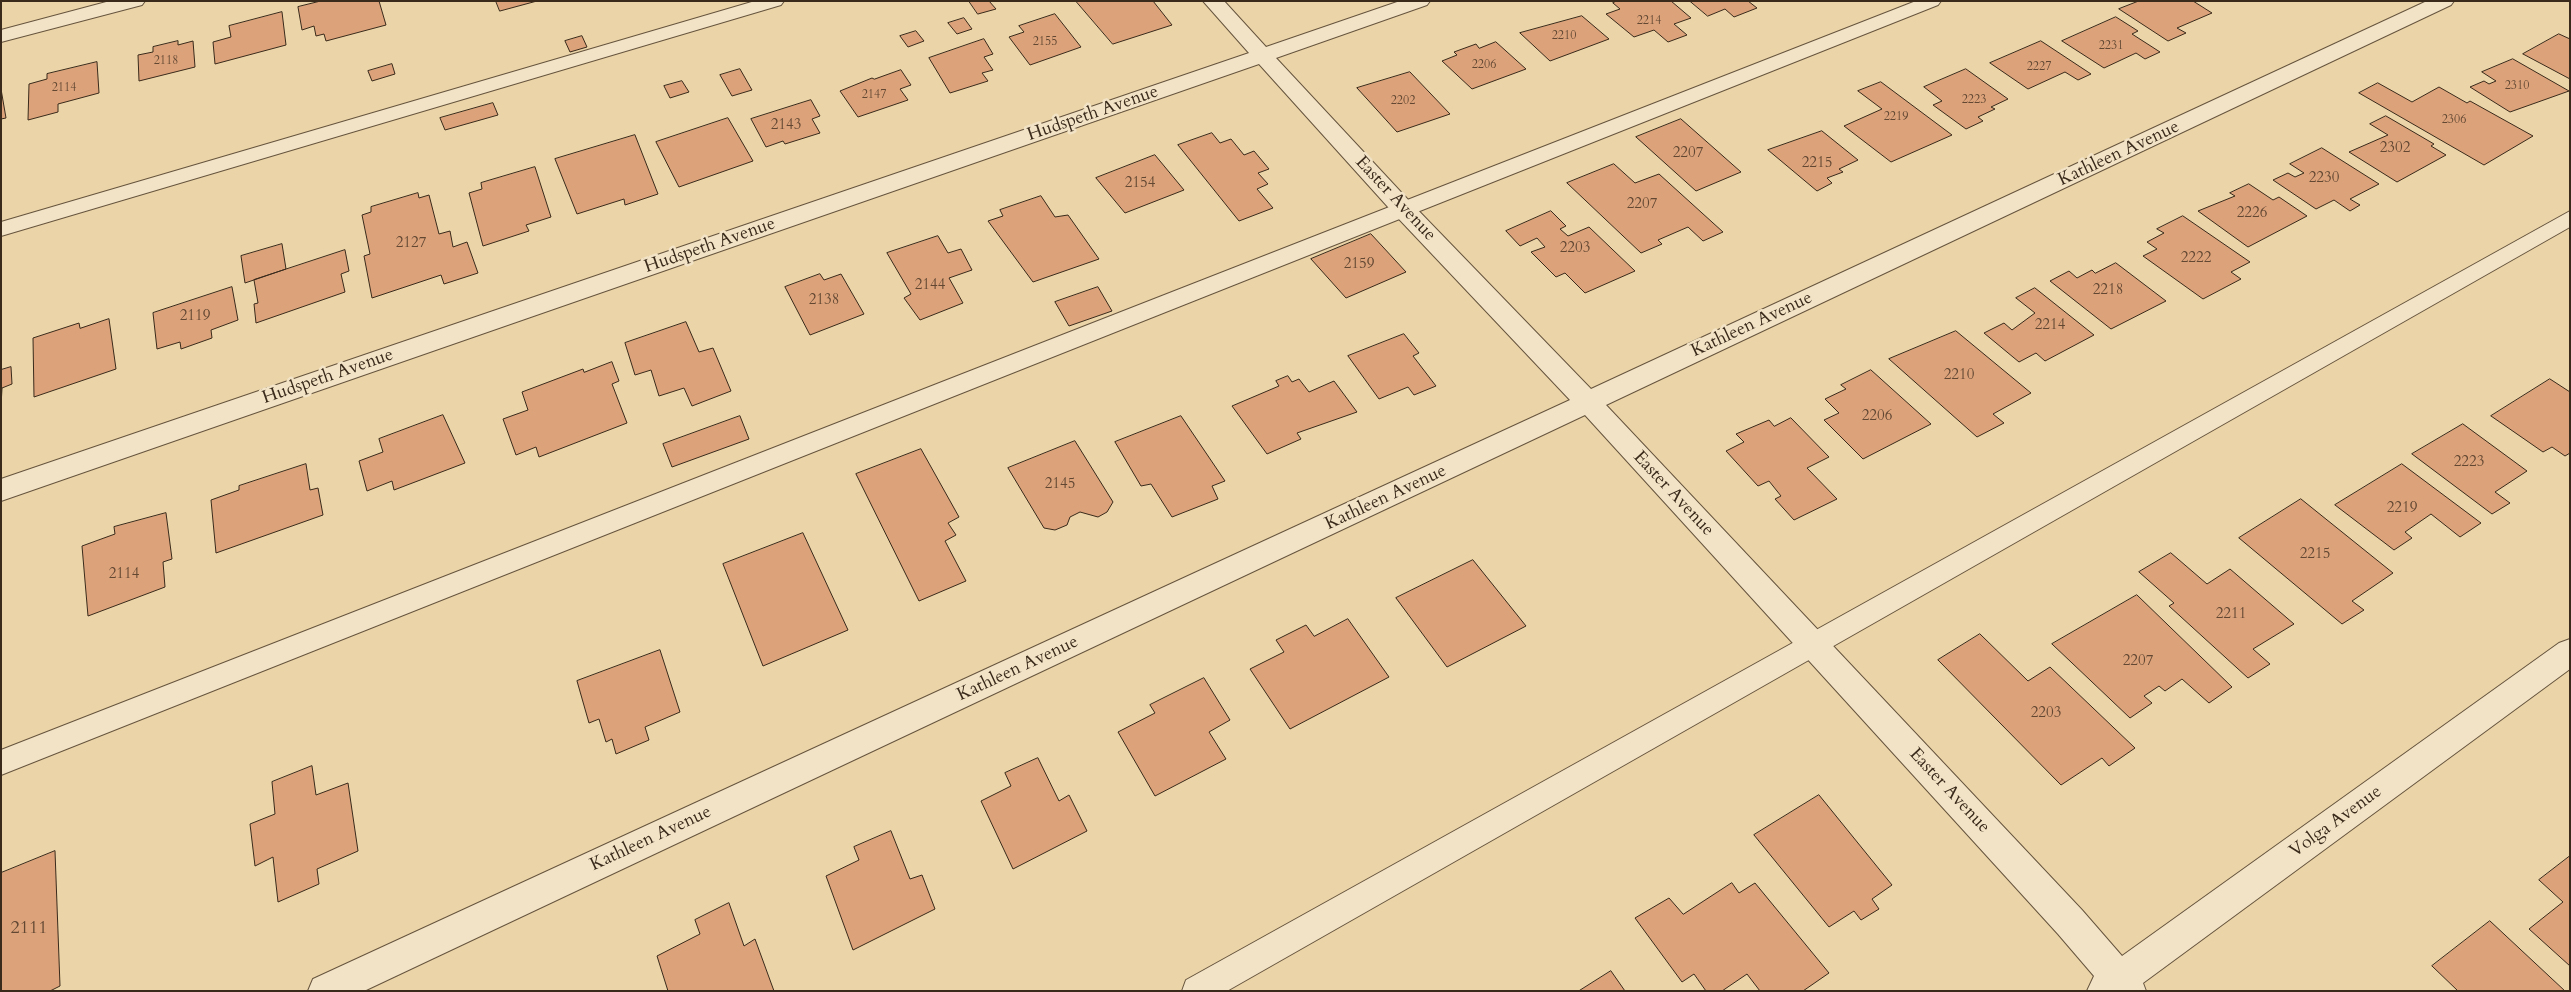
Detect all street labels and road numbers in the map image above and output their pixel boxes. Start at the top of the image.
street label: Hudspeth Avenue [1025,81,1161,147]
street label: Kathleen Avenue [2055,117,2183,191]
street label: Easter Avenue [1350,152,1440,246]
street label: Hudspeth Avenue [642,213,778,279]
street label: Kathleen Avenue [1688,288,1816,362]
street label: Hudspeth Avenue [260,344,396,410]
street label: Easter Avenue [1628,447,1718,541]
street label: Kathleen Avenue [1322,461,1450,535]
street label: Kathleen Avenue [954,632,1082,706]
street label: Easter Avenue [1904,744,1994,838]
street label: Volga Avenue [2286,781,2386,863]
street label: Kathleen Avenue [587,802,715,876]

